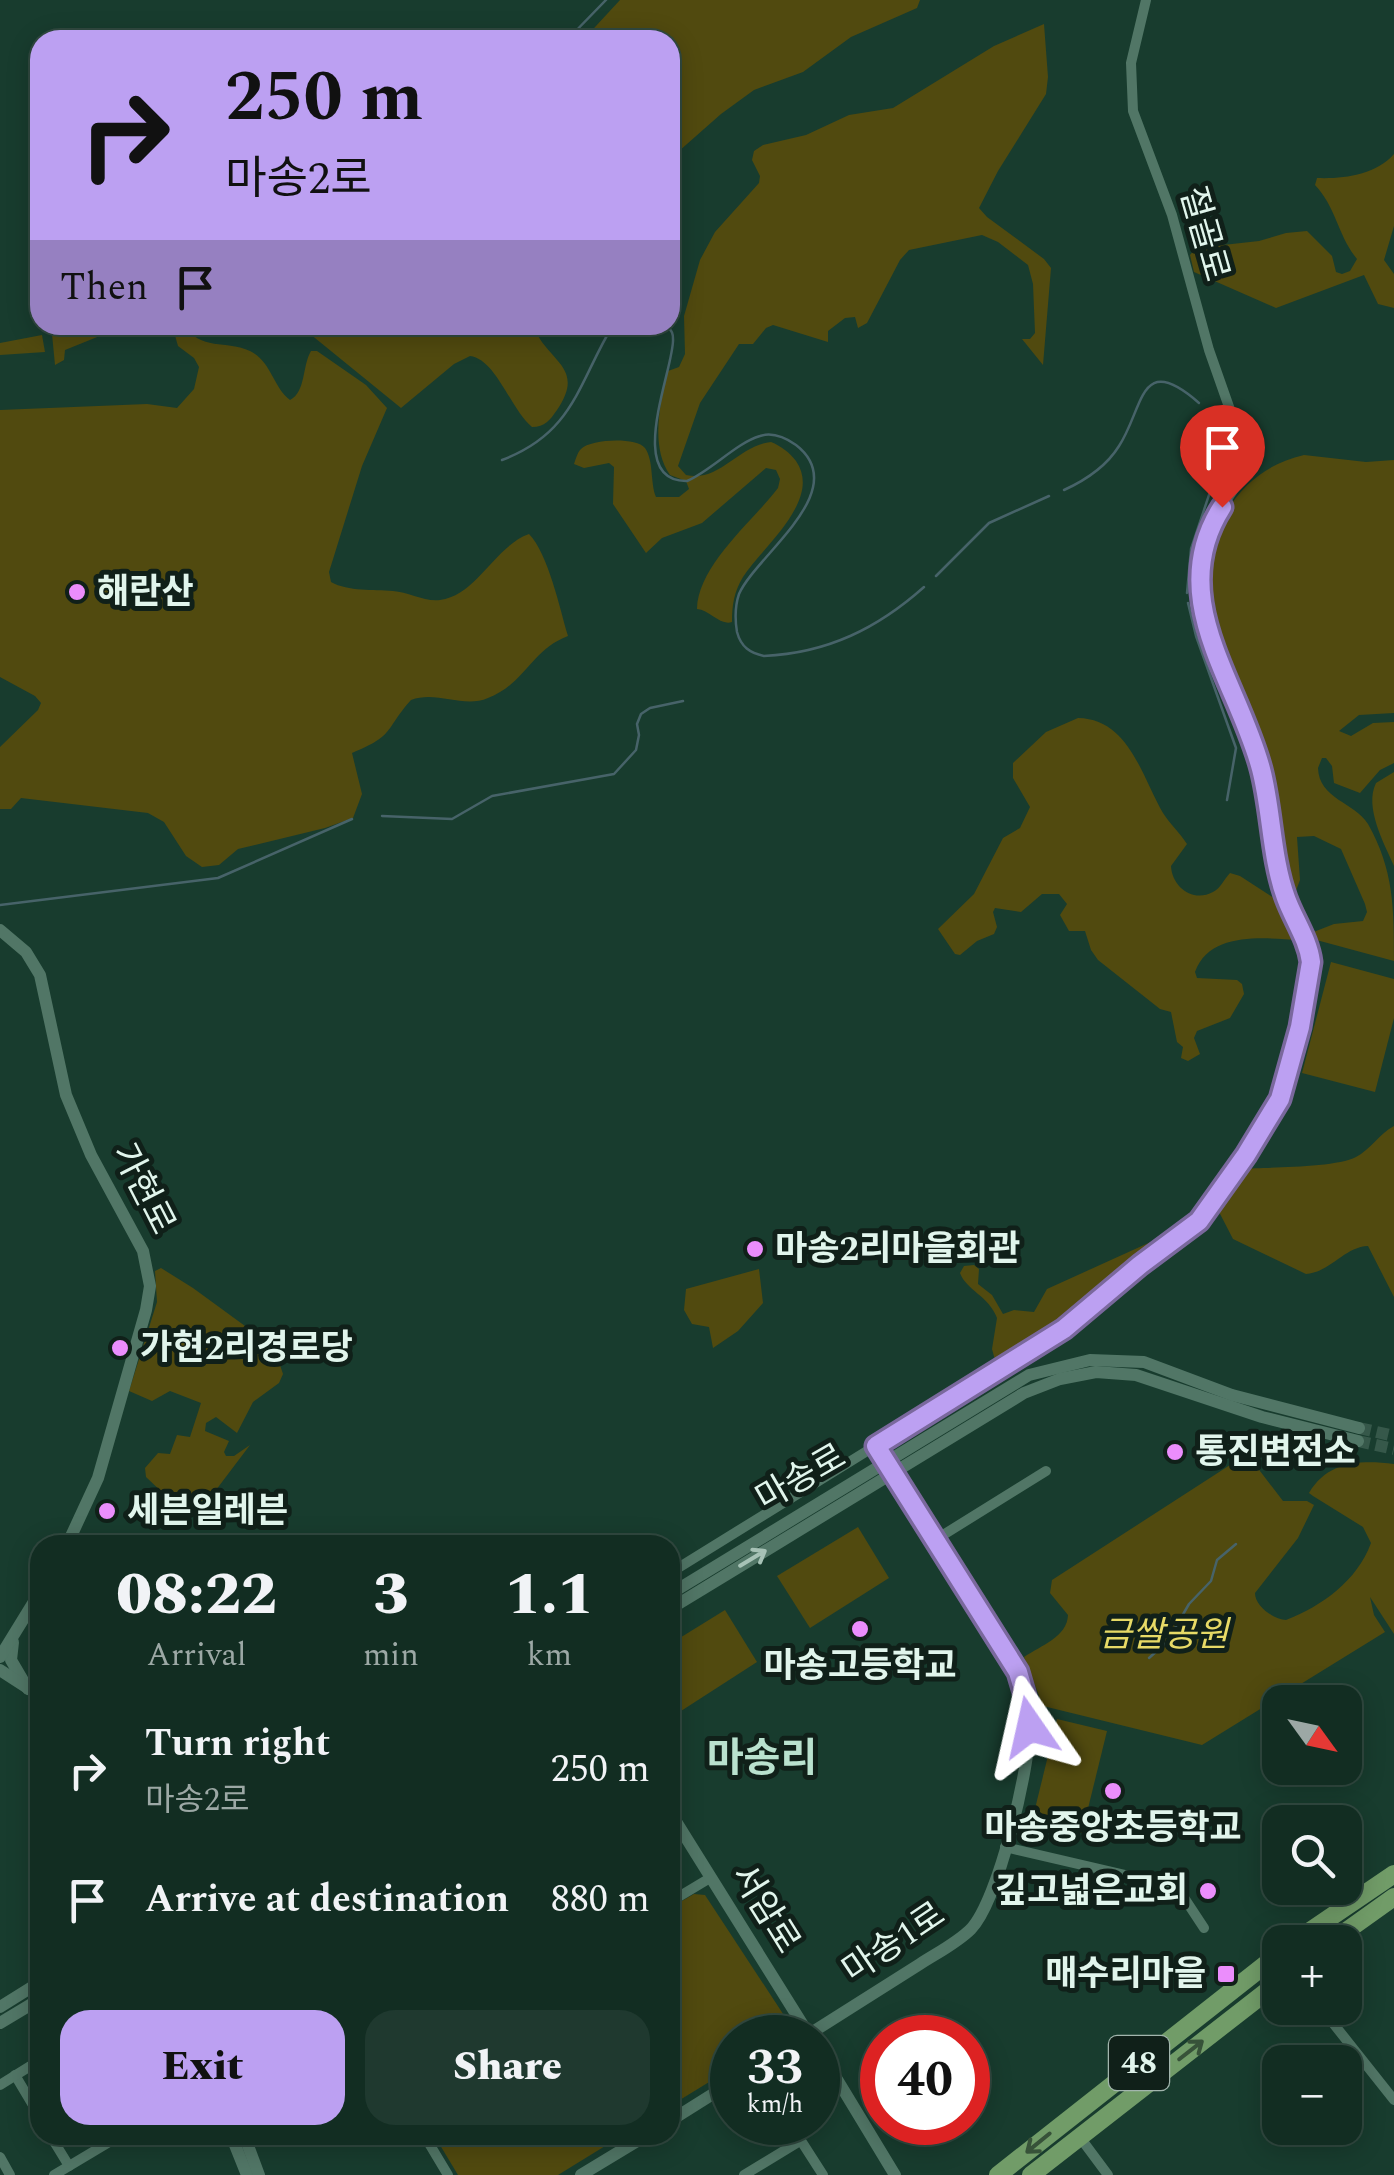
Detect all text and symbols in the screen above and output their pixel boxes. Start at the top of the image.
text: 250 m [225,45,423,151]
icon: right [60,70,190,200]
text: 마송2로 [225,145,372,214]
street label: 절골로 [1165,180,1243,288]
text: Then [60,259,148,317]
icon: arrive [168,260,223,315]
pin [1180,405,1265,508]
icon: arrive [1195,420,1250,475]
place label: 해란산 [97,566,194,619]
marker: 해란산 [66,581,88,603]
street label: 가현로 [97,1134,189,1244]
place label: 마송2리마을회관 [775,1223,1020,1276]
marker: 마송2리마을회관 [744,1238,766,1260]
place label: 가현2리경로당 [140,1322,353,1375]
marker: 가현2리경로당 [109,1337,131,1359]
place label: 통진변전소 [1195,1426,1356,1479]
street label: 마송로 [746,1431,856,1525]
marker: 통진변전소 [1164,1441,1186,1463]
place label: 세븐일레븐 [127,1485,288,1538]
marker: 세븐일레븐 [96,1500,118,1522]
one-way arrow [738,1548,767,1568]
text: 08:22 [116,1549,277,1641]
text: 3 [373,1549,409,1641]
text: 1.1 [505,1549,594,1641]
park label: 금쌀공원 [1100,1609,1231,1662]
marker: 마송고등학교 [849,1618,871,1640]
text: Arrival [147,1631,246,1680]
text: min [363,1631,419,1680]
text: km [527,1631,572,1680]
place label: 마송고등학교 [763,1640,957,1693]
position arrow [978,1675,1082,1779]
north arrow [1262,1685,1362,1785]
map controls [1262,1685,1362,2145]
text: Turn right [145,1715,330,1773]
district label: 마송리 [707,1729,817,1790]
text: 250 m [551,1741,650,1799]
icon: right [60,1743,115,1798]
text: 마송2로 [145,1776,249,1825]
marker: 마송중앙초등학교 [1102,1780,1124,1802]
place label: 마송중앙초등학교 [984,1802,1242,1855]
button: search [1262,1805,1362,1905]
street label: 서암로 [717,1854,813,1964]
place label: 깊고넓은교회 [995,1865,1188,1918]
text: Arrive at destination [145,1871,509,1929]
text: 880 m [551,1871,650,1929]
icon: arrive [60,1873,115,1928]
marker: 깊고넓은교회 [1197,1880,1219,1902]
street label: 마송1로 [832,1889,956,1997]
button: + [1262,1925,1362,2025]
place label: 매수리마을 [1045,1948,1206,2001]
marker: 매수리마을 [1215,1963,1237,1985]
button: Exit [60,2010,345,2125]
button: Share [365,2010,650,2125]
speed limit sign: 40 [860,2015,990,2145]
text: 33 [747,2030,803,2106]
road number: 48 [1109,2036,1169,2090]
one-way arrow [1177,2039,1203,2061]
button: − [1262,2045,1362,2145]
text: km/h [747,2086,803,2124]
one-way arrow [1026,2132,1052,2154]

